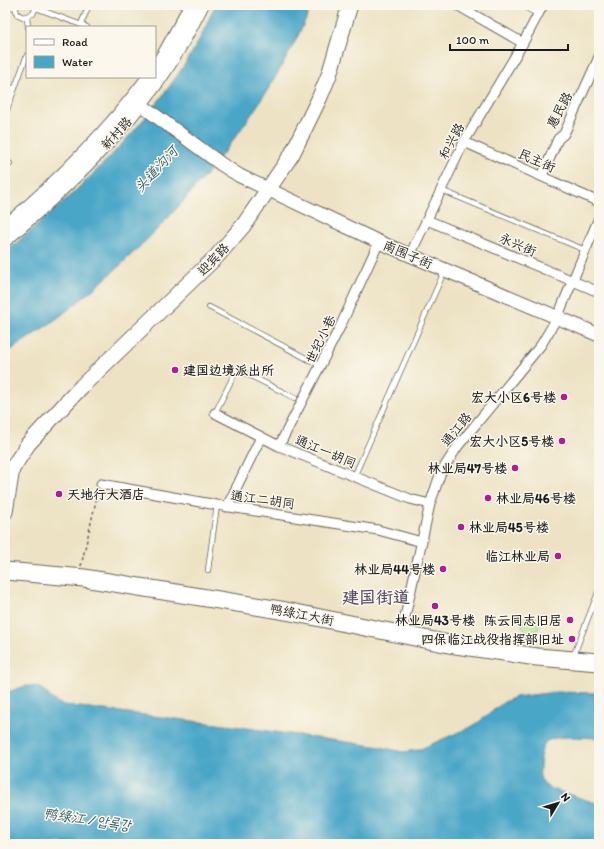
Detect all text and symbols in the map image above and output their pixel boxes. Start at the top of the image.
legend [26,26,156,78]
scale bar [450,26,568,52]
text: 100 m [456,33,489,47]
text: Road [62,35,88,49]
text: Water [62,55,93,69]
street label: 惠民路 [544,89,575,131]
street label: 新村路 [98,114,135,153]
street label: 和兴路 [436,120,467,162]
water label: 头道沟河 [131,142,183,196]
street label: 民主街 [516,146,558,175]
street label: 永兴街 [497,230,539,259]
street label: 南围子街 [381,237,435,272]
street label: 迎宾路 [194,240,232,279]
street label: 世纪小巷 [302,313,339,366]
place label: 建国边境派出所 [183,363,274,378]
marker: 建国边境派出所 [170,365,180,375]
place label: 宏大小区6号楼 [471,390,556,405]
marker: 宏大小区6号楼 [559,392,569,402]
street label: 通江路 [438,409,474,449]
street label: 通江一胡同 [293,432,359,471]
place label: 宏大小区5号楼 [469,434,554,449]
marker: 宏大小区5号楼 [557,436,567,446]
place label: 林业局47号楼 [428,461,507,476]
marker: 林业局47号楼 [510,463,520,473]
place label: 天地行大酒店 [67,487,145,502]
street label: 通江二胡同 [230,488,296,511]
marker: 天地行大酒店 [54,489,64,499]
place label: 林业局46号楼 [496,491,576,506]
marker: 林业局46号楼 [483,493,493,503]
place label: 林业局45号楼 [469,520,549,535]
marker: 林业局45号楼 [456,522,466,532]
place label: 临江林业局 [485,549,550,564]
marker: 临江林业局 [553,551,563,561]
place label: 林业局44号楼 [354,562,435,577]
marker: 林业局44号楼 [438,564,448,574]
district label: 建国街道 [342,587,410,607]
street label: 鸭绿江大街 [269,601,335,628]
marker: 林业局43号楼 [430,601,440,611]
place label: 林业局43号楼 [395,613,475,628]
place label: 陈云同志旧居 [484,613,562,628]
marker: 陈云同志旧居 [565,615,575,625]
place label: 四保临江战役指挥部旧址 [421,632,564,647]
marker: 四保临江战役指挥部旧址 [567,634,577,644]
north arrow [538,783,578,823]
text: N [558,790,573,804]
water label: 鸭绿江 / 압록강 [42,805,133,834]

